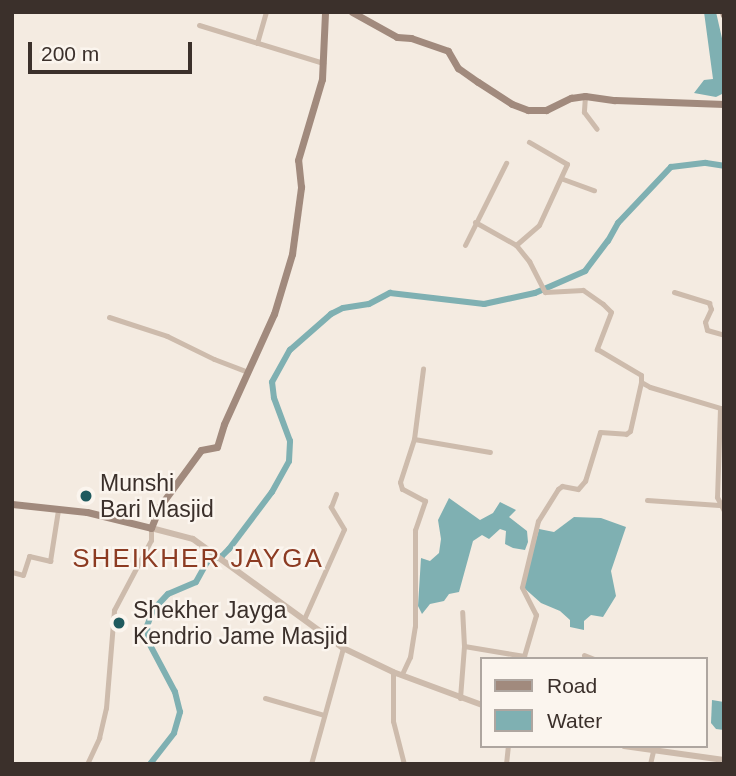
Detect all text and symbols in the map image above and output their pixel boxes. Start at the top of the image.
scale bar [32,28,196,72]
text: 200 m [41,42,99,65]
place label: Munshi Bari Masjid [100,469,214,523]
marker: Munshi Bari Masjid [78,488,94,504]
district label: SHEIKHER JAYGA [74,543,322,575]
place label: Shekher Jayga Kendrio Jame Masjid [133,596,348,650]
marker: Shekher Jayga Kendrio Jame Masjid [111,615,127,631]
legend [480,657,708,748]
text: Road [547,674,597,697]
text: Water [547,709,602,732]

